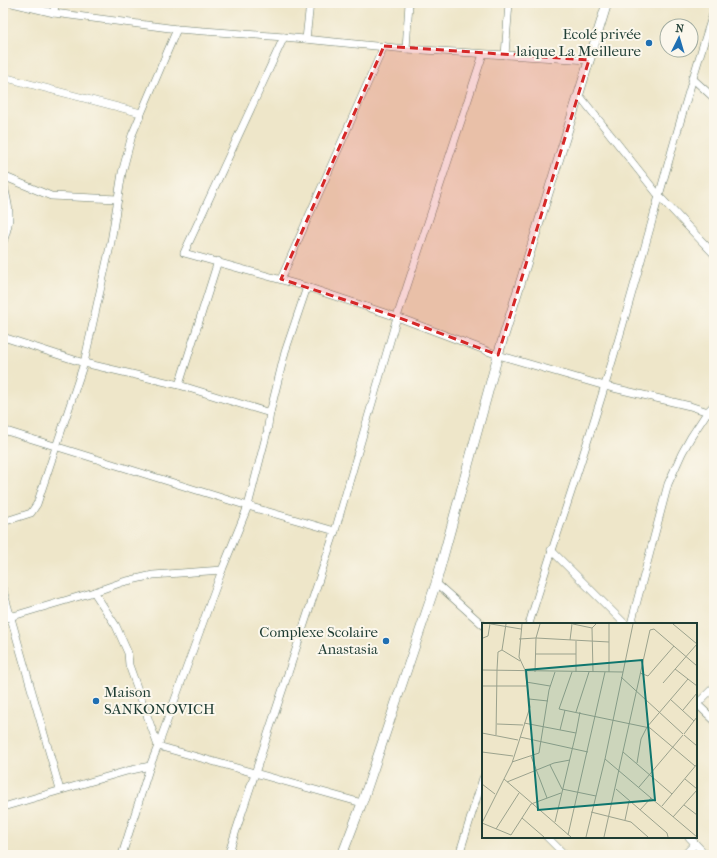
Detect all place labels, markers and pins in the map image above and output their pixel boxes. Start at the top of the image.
place label: Ecolé privée laique La Meilleure [515,25,642,60]
marker: Ecolé privée laique La Meilleure [644,38,654,48]
place label: Complexe Scolaire Anastasia [259,623,379,658]
marker: Complexe Scolaire Anastasia [381,636,391,646]
place label: Maison SANKONOVICH [104,683,215,718]
marker: Maison SANKONOVICH [91,696,101,706]

